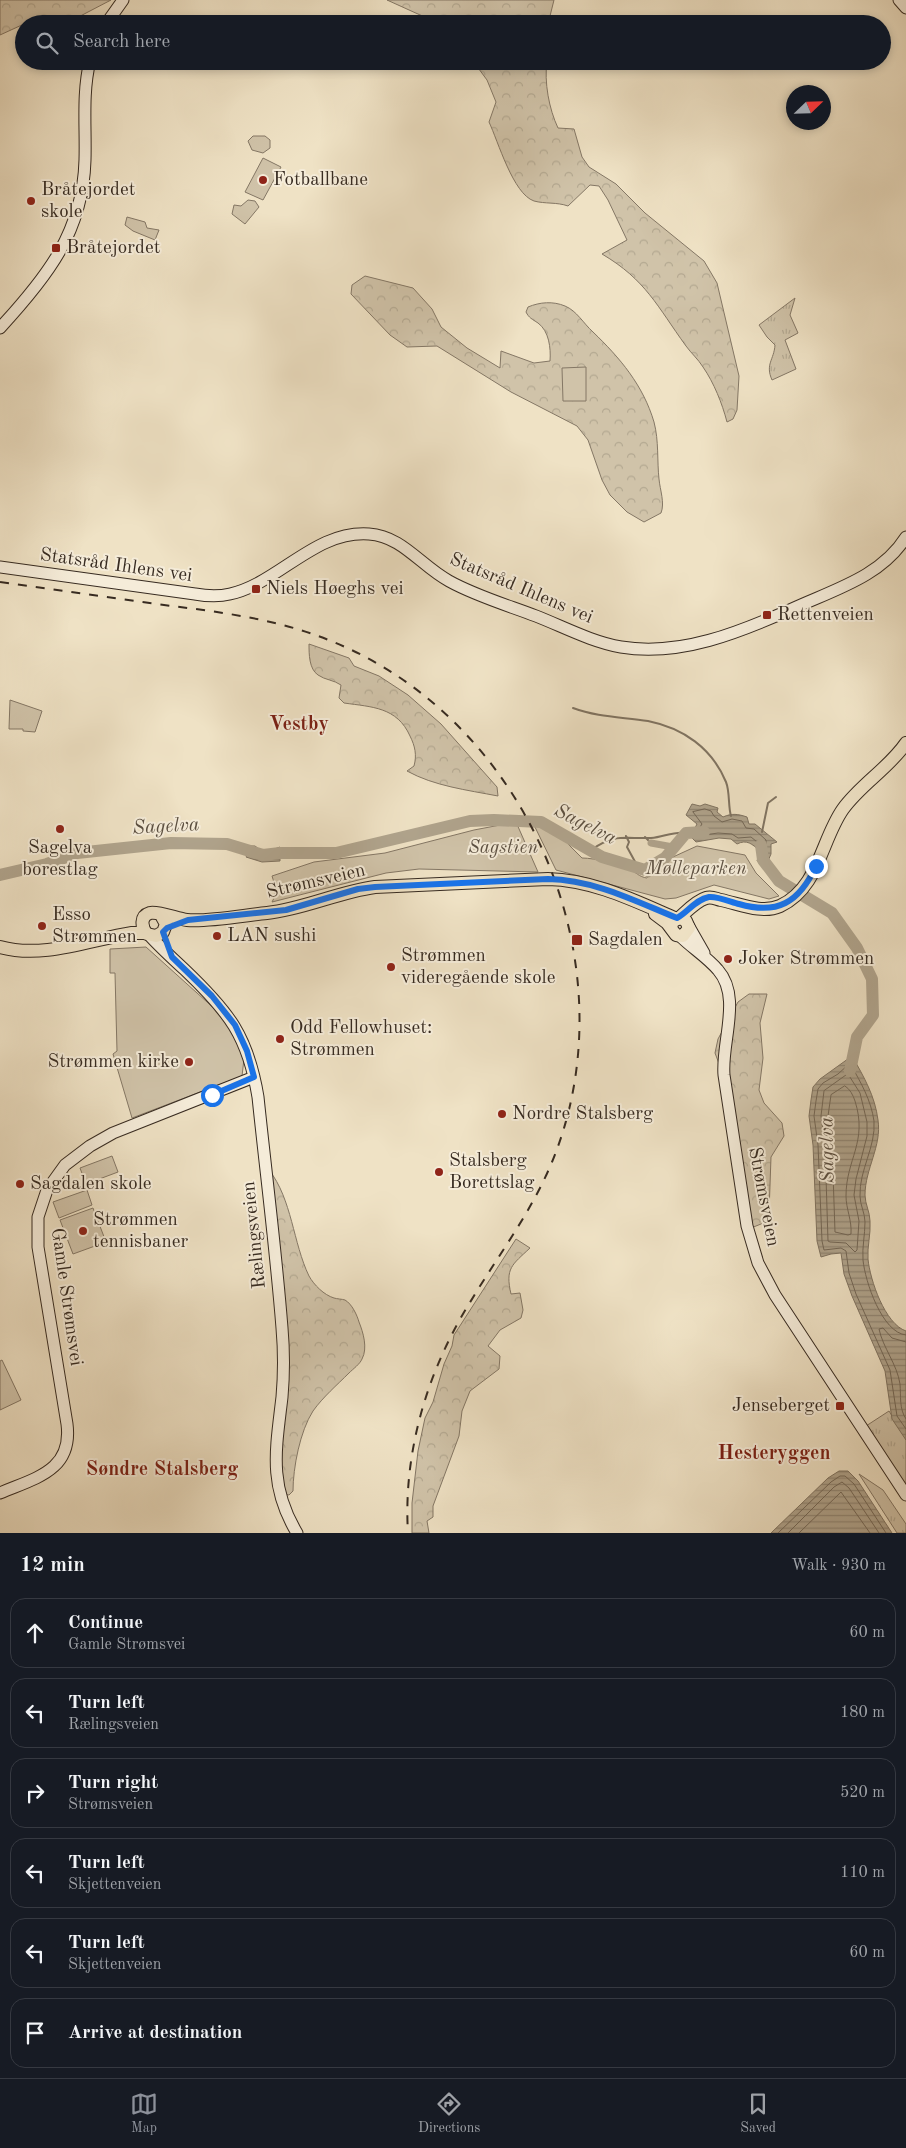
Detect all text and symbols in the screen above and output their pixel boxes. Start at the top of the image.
search box [15,15,891,70]
icon: search [33,29,61,57]
text: Search here [73,33,170,52]
north arrow [786,85,831,130]
place label: Fotballbane [273,171,368,190]
marker: Fotballbane [257,174,269,186]
place label: Bråtejordet skole [41,181,135,222]
marker: Bråtejordet skole [25,195,37,207]
place label: Bråtejordet [66,239,160,258]
marker: Bråtejordet [50,242,62,254]
street label: Statsråd Ihlens vei [39,546,193,586]
street label: Statsråd Ihlens vei [447,550,595,628]
place label: Niels Høeghs vei [266,580,404,599]
marker: Niels Høeghs vei [250,583,262,595]
place label: Rettenveien [777,606,874,625]
marker: Rettenveien [761,609,773,621]
district label: Vestby [269,715,329,735]
water label: Sagelva [551,801,620,849]
water label: Sagelva [132,815,200,839]
marker: Sagelva borestlag [54,823,66,835]
place label: Sagelva borestlag [22,839,98,880]
park label: Sagstien [468,839,538,858]
route end [805,855,828,878]
park label: Mølleparken [644,860,747,879]
street label: Strømsveien [265,861,367,903]
place label: Esso Strømmen [52,906,137,947]
marker: Esso Strømmen [36,920,48,932]
place label: LAN sushi [227,927,316,946]
marker: LAN sushi [211,930,223,942]
place label: Sagdalen [588,931,663,950]
marker: Sagdalen [570,933,584,947]
place label: Strømmen videregående skole [401,947,555,988]
place label: Joker Strømmen [738,950,874,969]
marker: Joker Strømmen [722,953,734,965]
marker: Strømmen videregående skole [385,961,397,973]
place label: Odd Fellowhuset: Strømmen [290,1019,432,1060]
marker: Odd Fellowhuset: Strømmen [274,1033,286,1045]
place label: Strømmen kirke [47,1053,179,1072]
marker: Strømmen kirke [183,1056,195,1068]
route start [201,1084,224,1107]
place label: Nordre Stalsberg [512,1105,654,1124]
marker: Nordre Stalsberg [496,1108,508,1120]
water label: Sagelva [817,1116,839,1184]
street label: Strømsveien [744,1146,782,1248]
place label: Stalsberg Borettslag [449,1152,535,1193]
marker: Stalsberg Borettslag [433,1166,445,1178]
place label: Sagdalen skole [30,1175,152,1194]
marker: Sagdalen skole [14,1178,26,1190]
street label: Rælingsveien [240,1180,270,1290]
place label: Strømmen tennisbaner [93,1211,188,1252]
marker: Strømmen tennisbaner [77,1225,89,1237]
street label: Gamle Strømsvei [47,1227,85,1367]
place label: Jenseberget [732,1397,830,1416]
marker: Jenseberget [834,1400,846,1412]
district label: Hesteryggen [717,1444,831,1464]
district label: Søndre Stalsberg [86,1460,238,1480]
text: 12 min [20,1555,85,1576]
text: Walk · 930 m [791,1558,886,1574]
text: Continue [68,1614,143,1633]
icon: ahead [21,1619,49,1647]
text: 60 m [849,1625,885,1641]
text: Gamle Strømsvei [68,1637,185,1653]
text: Turn left [68,1694,145,1713]
icon: left [21,1699,49,1727]
text: 180 m [840,1705,885,1721]
text: Rælingsveien [68,1717,159,1733]
text: Turn right [68,1774,158,1793]
icon: right [21,1779,49,1807]
text: 520 m [840,1785,885,1801]
text: Strømsveien [68,1797,153,1813]
text: Turn left [68,1854,145,1873]
icon: left [21,1859,49,1887]
text: 110 m [840,1865,885,1881]
text: Skjettenveien [68,1877,161,1893]
text: Turn left [68,1934,145,1953]
icon: left [21,1939,49,1967]
text: 60 m [849,1945,885,1961]
text: Skjettenveien [68,1957,161,1973]
icon: arrive [21,2019,49,2047]
text: Arrive at destination [68,2024,242,2043]
tab: Map [130,2090,158,2137]
tab: Directions [418,2090,480,2137]
tab: Saved [740,2090,776,2137]

